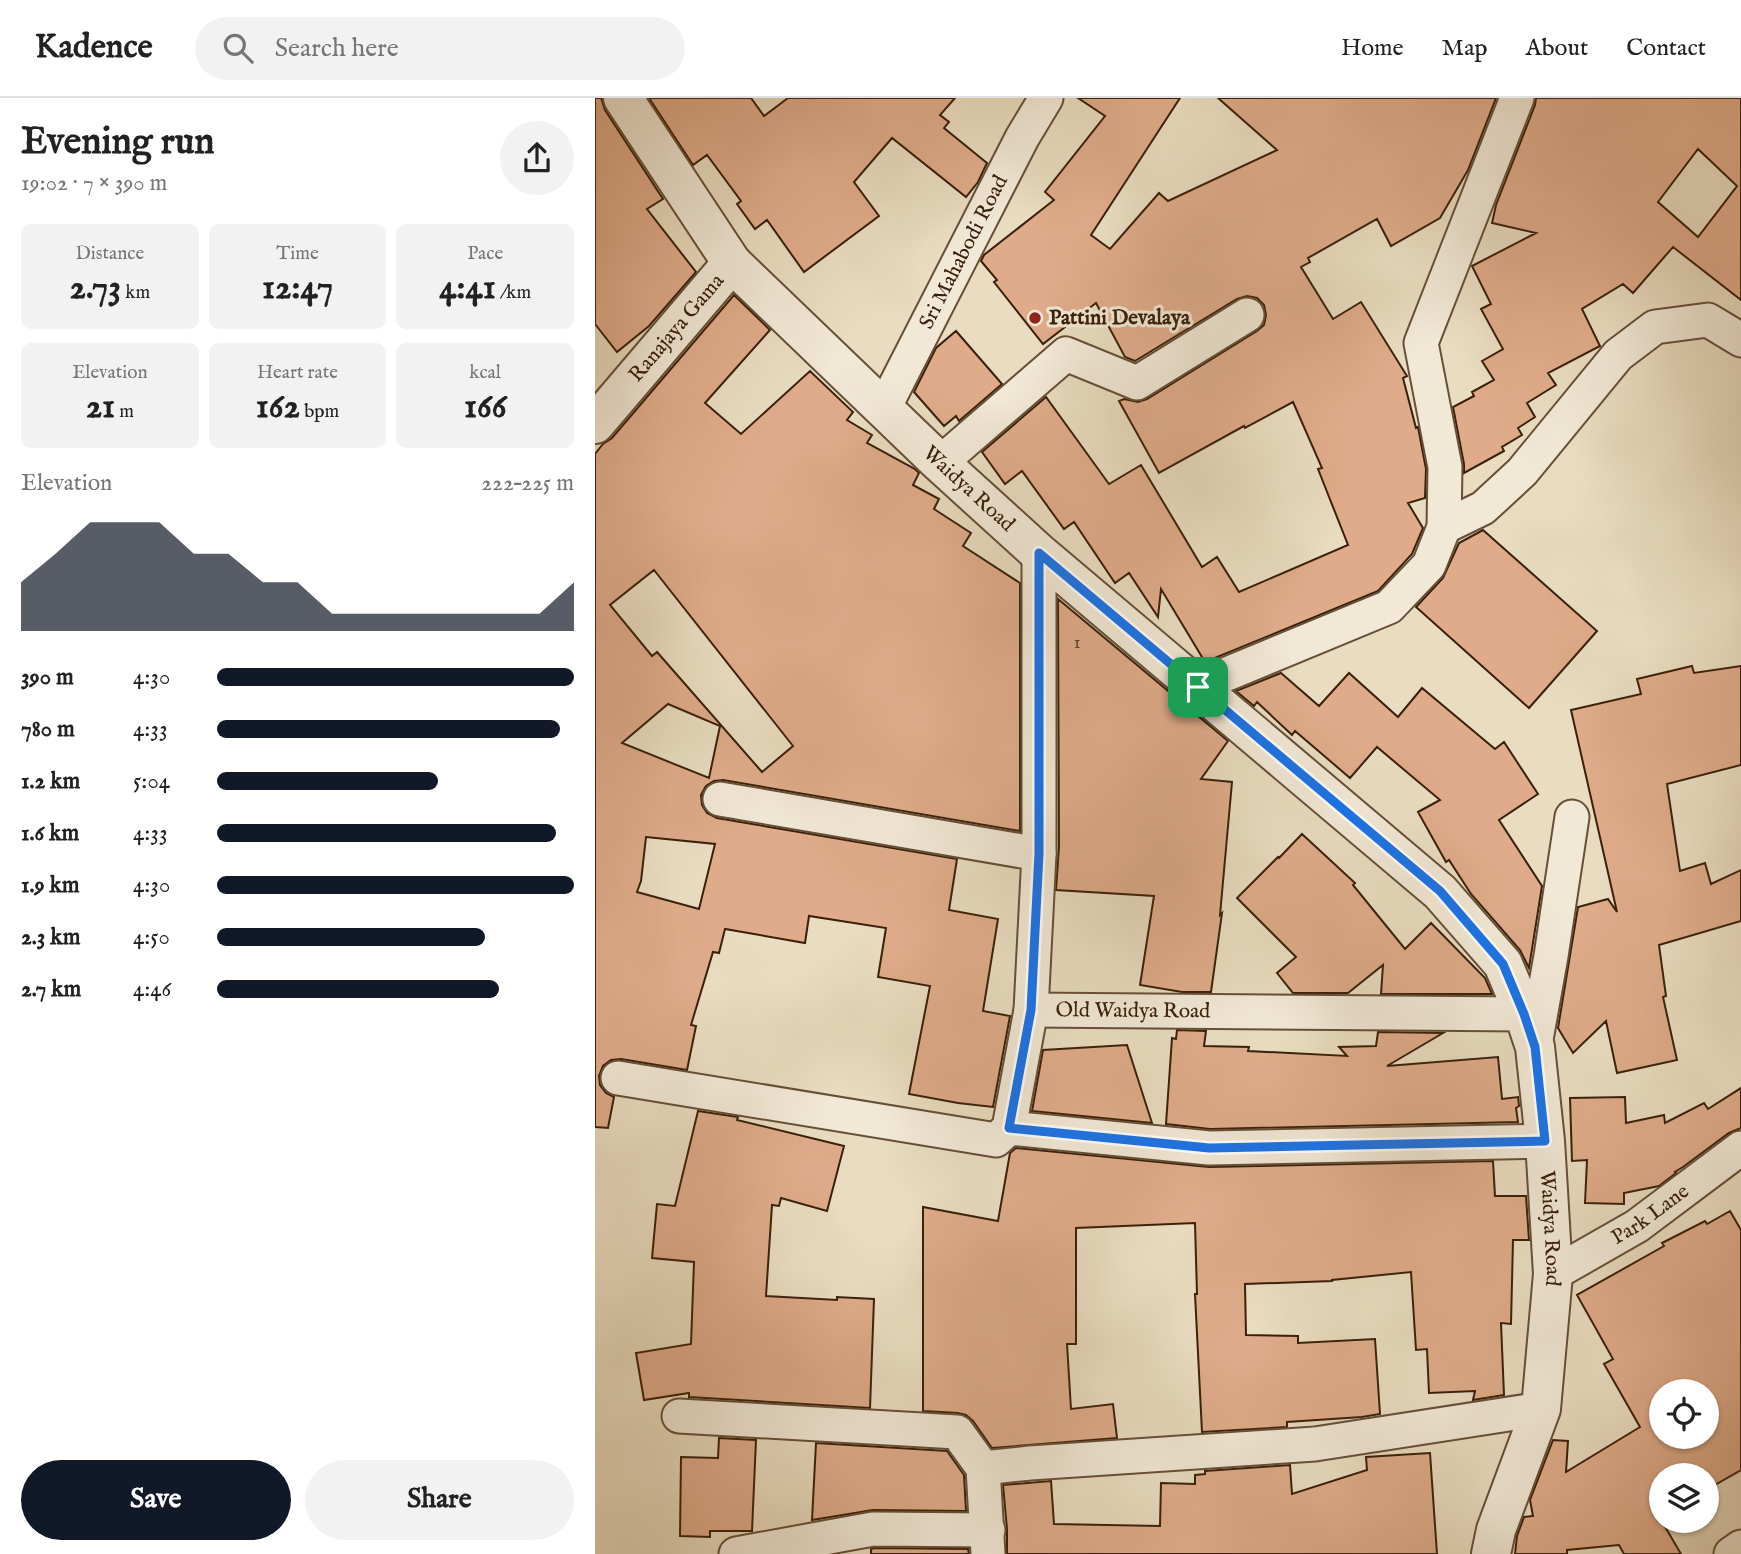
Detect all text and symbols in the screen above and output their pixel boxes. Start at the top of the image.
search box [195,17,685,80]
text: Kadence [35,27,153,69]
icon: search [219,29,257,67]
text: Search here [275,32,399,65]
text: Home [1341,33,1404,64]
text: Map [1442,33,1488,64]
text: About [1526,33,1588,64]
text: Contact [1626,33,1706,64]
text: Evening run [21,119,215,167]
button: share [500,121,574,195]
text: 19:02 · 7 × 390 m [21,169,167,198]
street label: Sri Mahabodi Road [913,170,1015,334]
text: Distance [75,242,144,266]
text: Time [276,242,319,266]
text: Pace [467,242,503,266]
text: 2.73 [70,266,121,311]
text: 12:47 [262,266,333,311]
text: 4:41 [439,266,496,311]
street label: Ranajaya Gama [623,268,731,388]
text: km [121,281,150,305]
text: /km [496,281,531,305]
place label: Pattini Devalaya [1049,305,1191,332]
marker: Pattini Devalaya [1027,310,1043,326]
text: Elevation [72,361,148,385]
text: Heart rate [257,361,338,385]
text: kcal [469,361,501,385]
text: 21 [86,385,115,430]
text: 162 [256,385,300,430]
text: 166 [464,385,506,430]
text: m [115,400,134,424]
text: bpm [300,400,339,424]
street label: Waidya Road [917,440,1021,538]
text: Elevation [21,469,112,498]
text: 222–225 m [481,469,574,498]
house number: 1 [1074,632,1080,655]
pin [1168,657,1228,717]
text: 390 m [21,663,74,692]
text: 4:30 [133,663,170,692]
icon: arrive [1179,668,1217,706]
text: 780 m [21,715,75,744]
text: 4:33 [133,715,168,744]
text: 1.2 km [21,767,80,796]
text: 5:04 [133,767,170,796]
text: 1.6 km [21,819,79,848]
text: 4:33 [133,819,168,848]
text: 1.9 km [21,871,80,900]
text: 4:30 [133,871,170,900]
text: 2.3 km [21,923,80,952]
text: 4:50 [133,923,170,952]
text: 2.7 km [21,975,81,1004]
text: 4:46 [133,975,171,1004]
street label: Old Waidya Road [1056,997,1211,1025]
street label: Waidya Road [1533,1170,1567,1288]
street label: Park Lane [1606,1178,1695,1251]
map controls [1649,1379,1719,1533]
button: locate [1649,1379,1719,1449]
button: Save [21,1460,291,1540]
button: Share [305,1460,574,1540]
button: layers [1649,1463,1719,1533]

